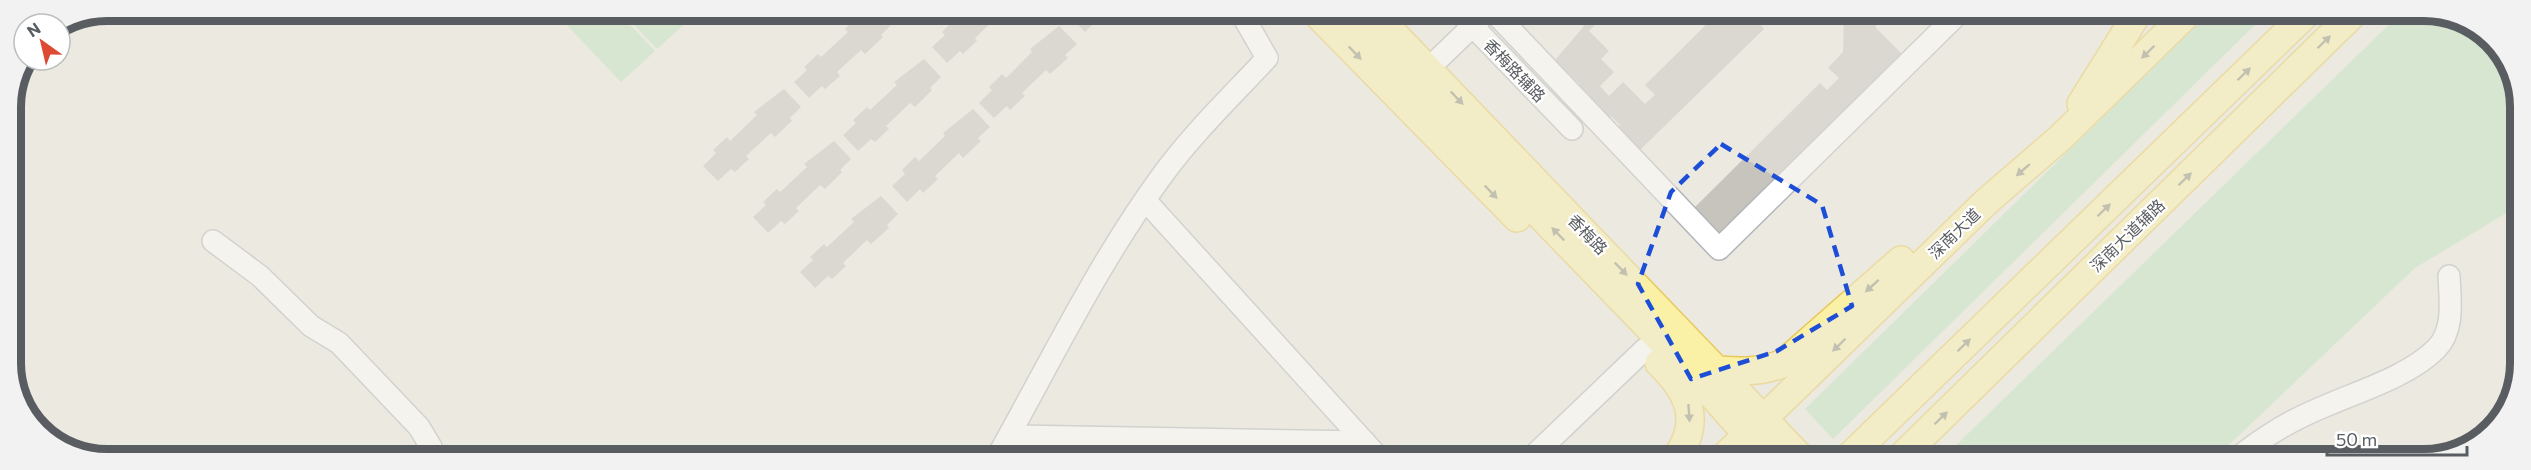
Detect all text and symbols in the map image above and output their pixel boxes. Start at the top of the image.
north arrow [12,12,72,72]
text: N [23,18,44,40]
street label: 香梅路辅路 [1480,35,1550,105]
one-way arrow [2317,35,2332,49]
one-way arrow [1347,45,1361,59]
one-way arrow [2142,45,2156,59]
one-way arrow [2237,67,2252,81]
one-way arrow [1449,91,1463,105]
one-way arrow [2016,163,2031,176]
one-way arrow [2178,172,2192,186]
one-way arrow [1484,185,1498,199]
street label: 深南大道辅路 [2086,195,2168,275]
one-way arrow [2097,203,2111,217]
street label: 深南大道 [1924,204,1984,262]
street label: 香梅路 [1564,210,1612,258]
one-way arrow [1551,226,1565,241]
one-way arrow [1614,261,1628,275]
one-way arrow [1865,279,1880,292]
one-way arrow [1832,338,1846,352]
one-way arrow [1957,339,1971,353]
one-way arrow [1684,403,1694,422]
one-way arrow [1934,412,1948,426]
scale bar [2327,419,2466,457]
text: 50 m [2336,428,2377,450]

